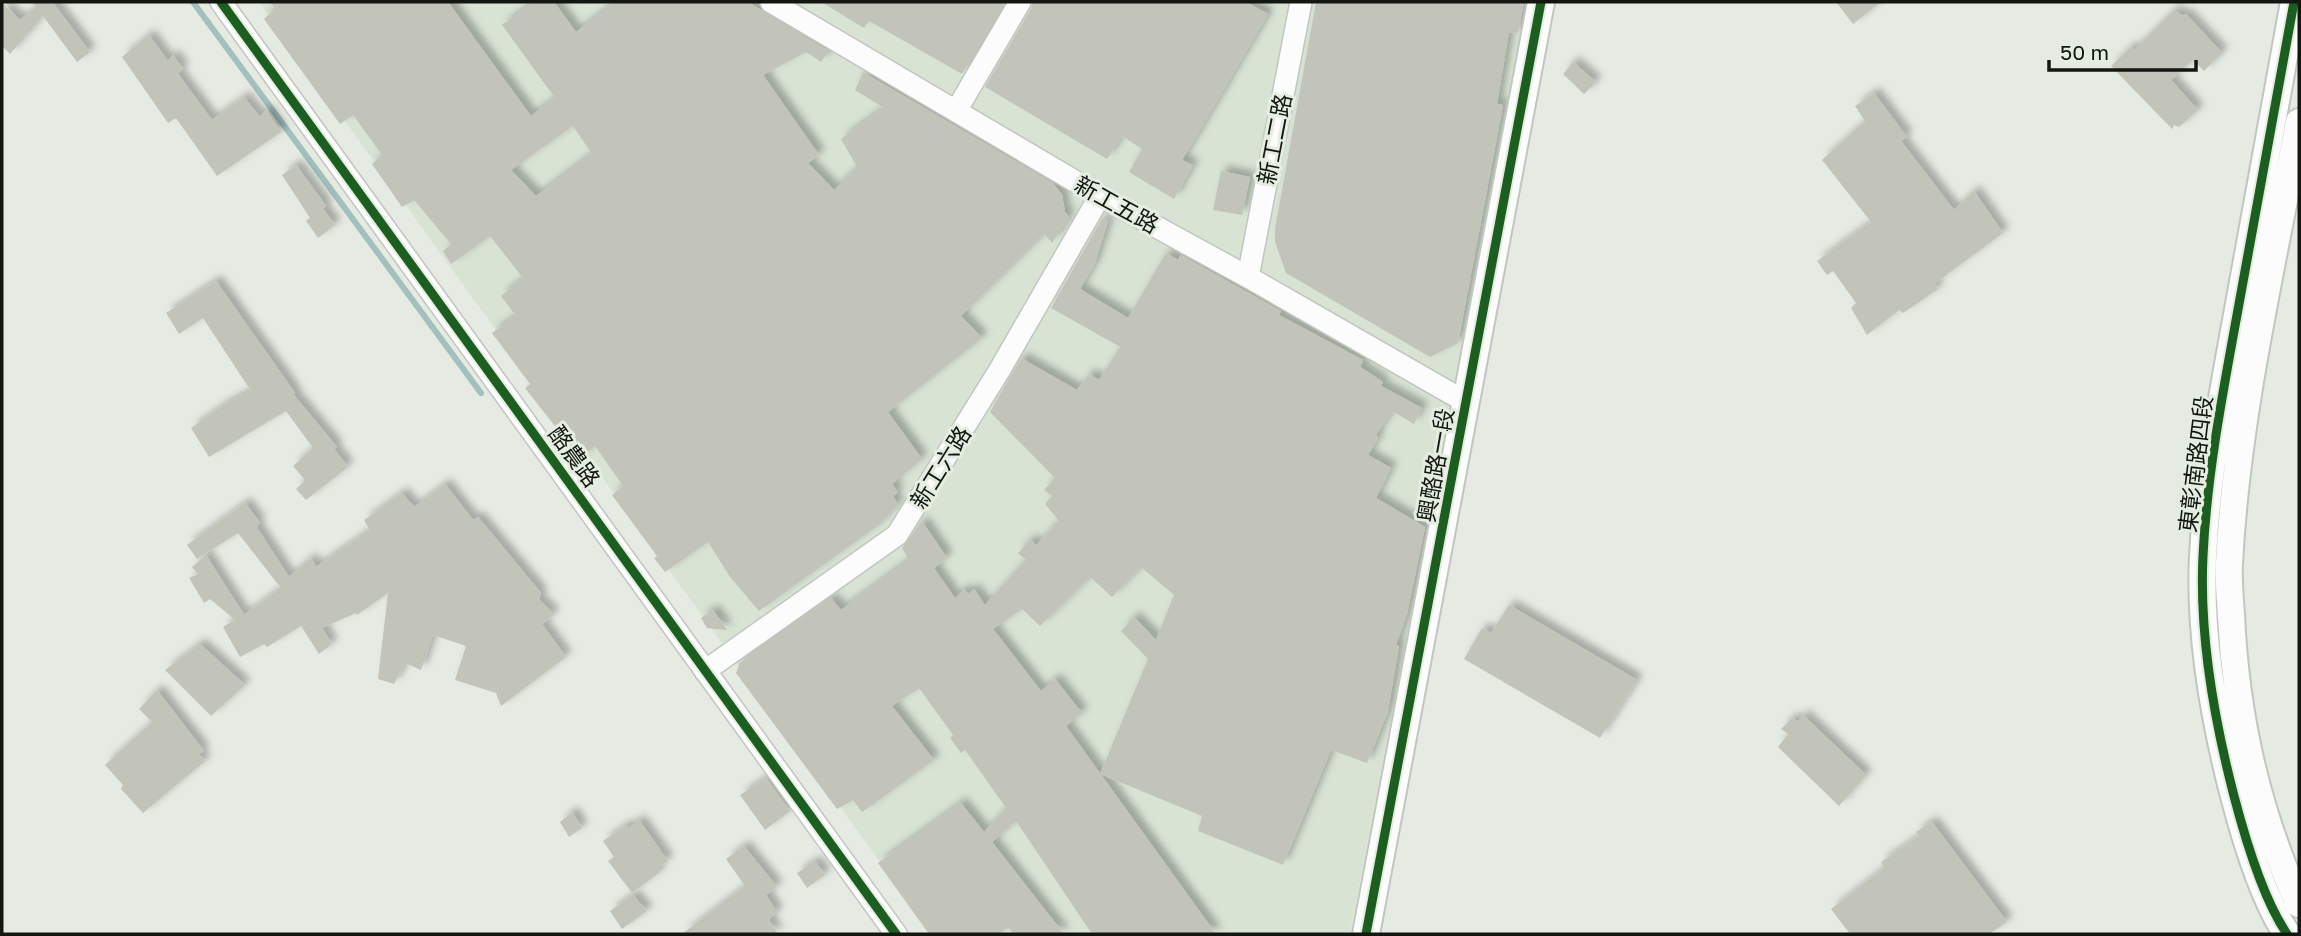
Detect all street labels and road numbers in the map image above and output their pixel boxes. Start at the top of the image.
street label: 新工二路 [1251,91,1297,187]
street label: 新工五路 [1070,169,1164,239]
street label: 東彰南路四段 [2173,394,2217,534]
street label: 興酪路一段 [1411,406,1459,524]
street label: 酪農路 [543,420,607,492]
street label: 新工六路 [904,421,976,513]

